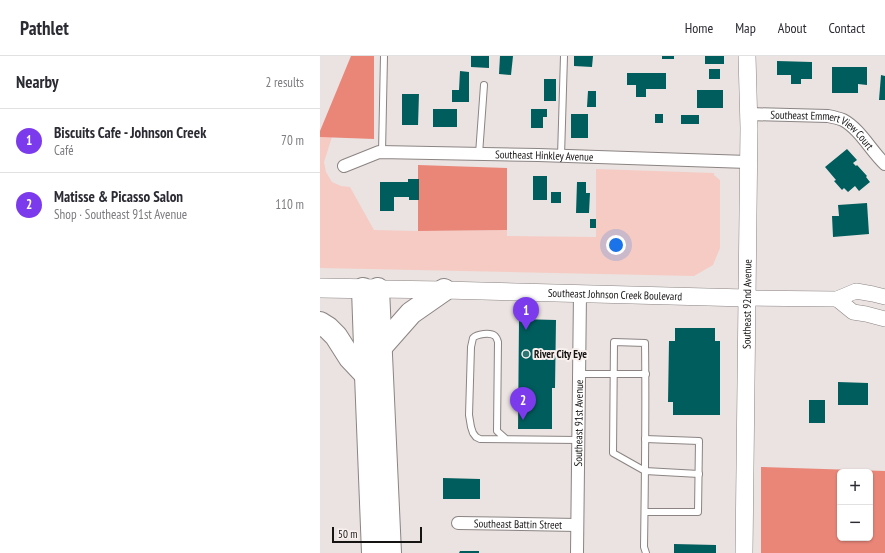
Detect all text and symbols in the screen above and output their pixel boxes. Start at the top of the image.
text: Pathlet [20,16,69,40]
text: Home [685,19,713,37]
text: Map [735,19,756,37]
text: About [778,19,807,37]
text: Contact [829,19,865,37]
text: Nearby [16,71,59,93]
text: 2 results [265,74,304,91]
street label: Southeast Emmert View Court [770,108,877,153]
text: Biscuits Cafe - Johnson Creek [54,123,206,142]
text: 1 [26,132,32,149]
text: 70 m [281,132,304,149]
text: Café [54,142,74,159]
street label: Southeast Hinkley Avenue [495,147,594,164]
text: Matisse & Picasso Salon [54,187,183,206]
text: 2 [26,196,32,213]
text: 110 m [275,196,304,213]
text: Shop · Southeast 91st Avenue [54,206,187,223]
your location [606,235,626,255]
street label: Southeast 92nd Avenue [739,259,754,349]
street label: Southeast Johnson Creek Boulevard [548,286,683,303]
pin: 1 [513,297,539,330]
place label: River City Eye [534,347,587,361]
marker: River City Eye [521,349,531,359]
street label: Southeast 91st Avenue [571,379,586,466]
pin: 2 [510,387,536,420]
map controls [837,469,873,541]
button: + [837,469,873,505]
button: − [837,505,873,541]
street label: Southeast Battin Street [474,516,562,532]
scale bar [332,525,422,544]
text: 50 m [338,527,357,541]

